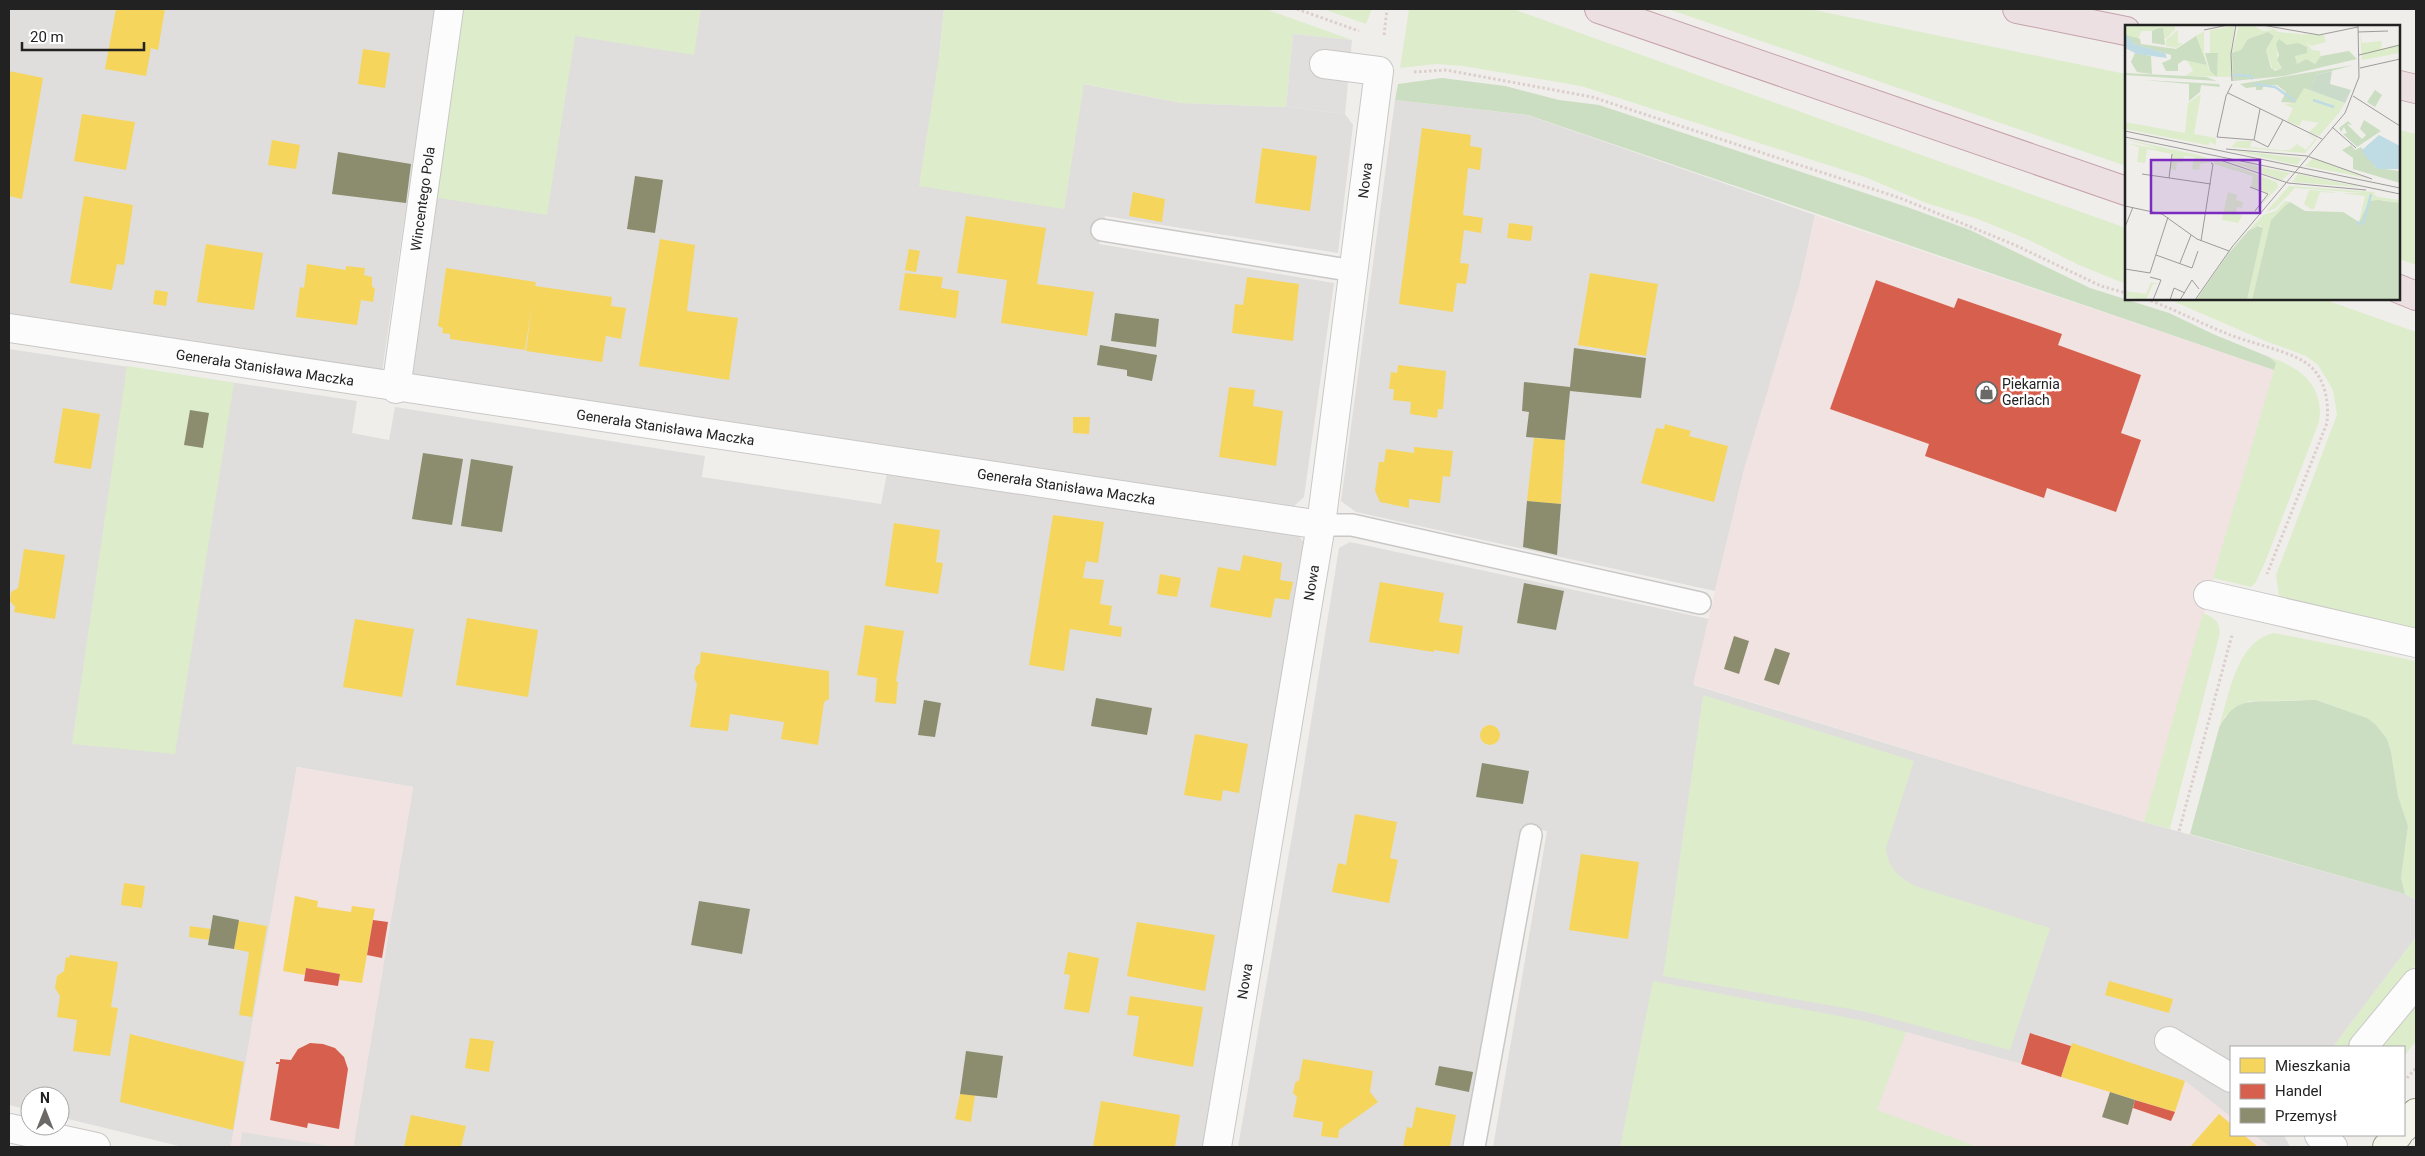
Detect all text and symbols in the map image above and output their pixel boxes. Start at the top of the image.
scale bar [22,20,145,52]
inset map [2125,25,2400,300]
text: 20 m [30,28,64,46]
street label: Wincentego Pola [407,146,438,252]
street label: Nowa [1355,161,1375,199]
street label: Generała Stanisława Maczka [175,346,355,389]
place label: Piekarnia Gerlach [2002,376,2060,408]
shop icon: Piekarnia Gerlach [1974,380,1998,404]
street label: Generała Stanisława Maczka [575,406,756,448]
street label: Generała Stanisława Maczka [976,465,1156,508]
street label: Nowa [1300,564,1322,602]
street label: Nowa [1234,962,1256,1000]
legend [2230,1046,2405,1136]
text: Mieszkania [2275,1057,2351,1075]
text: Handel [2275,1082,2322,1100]
north arrow [20,1086,70,1136]
text: N [40,1090,50,1106]
text: Przemysł [2275,1107,2337,1125]

